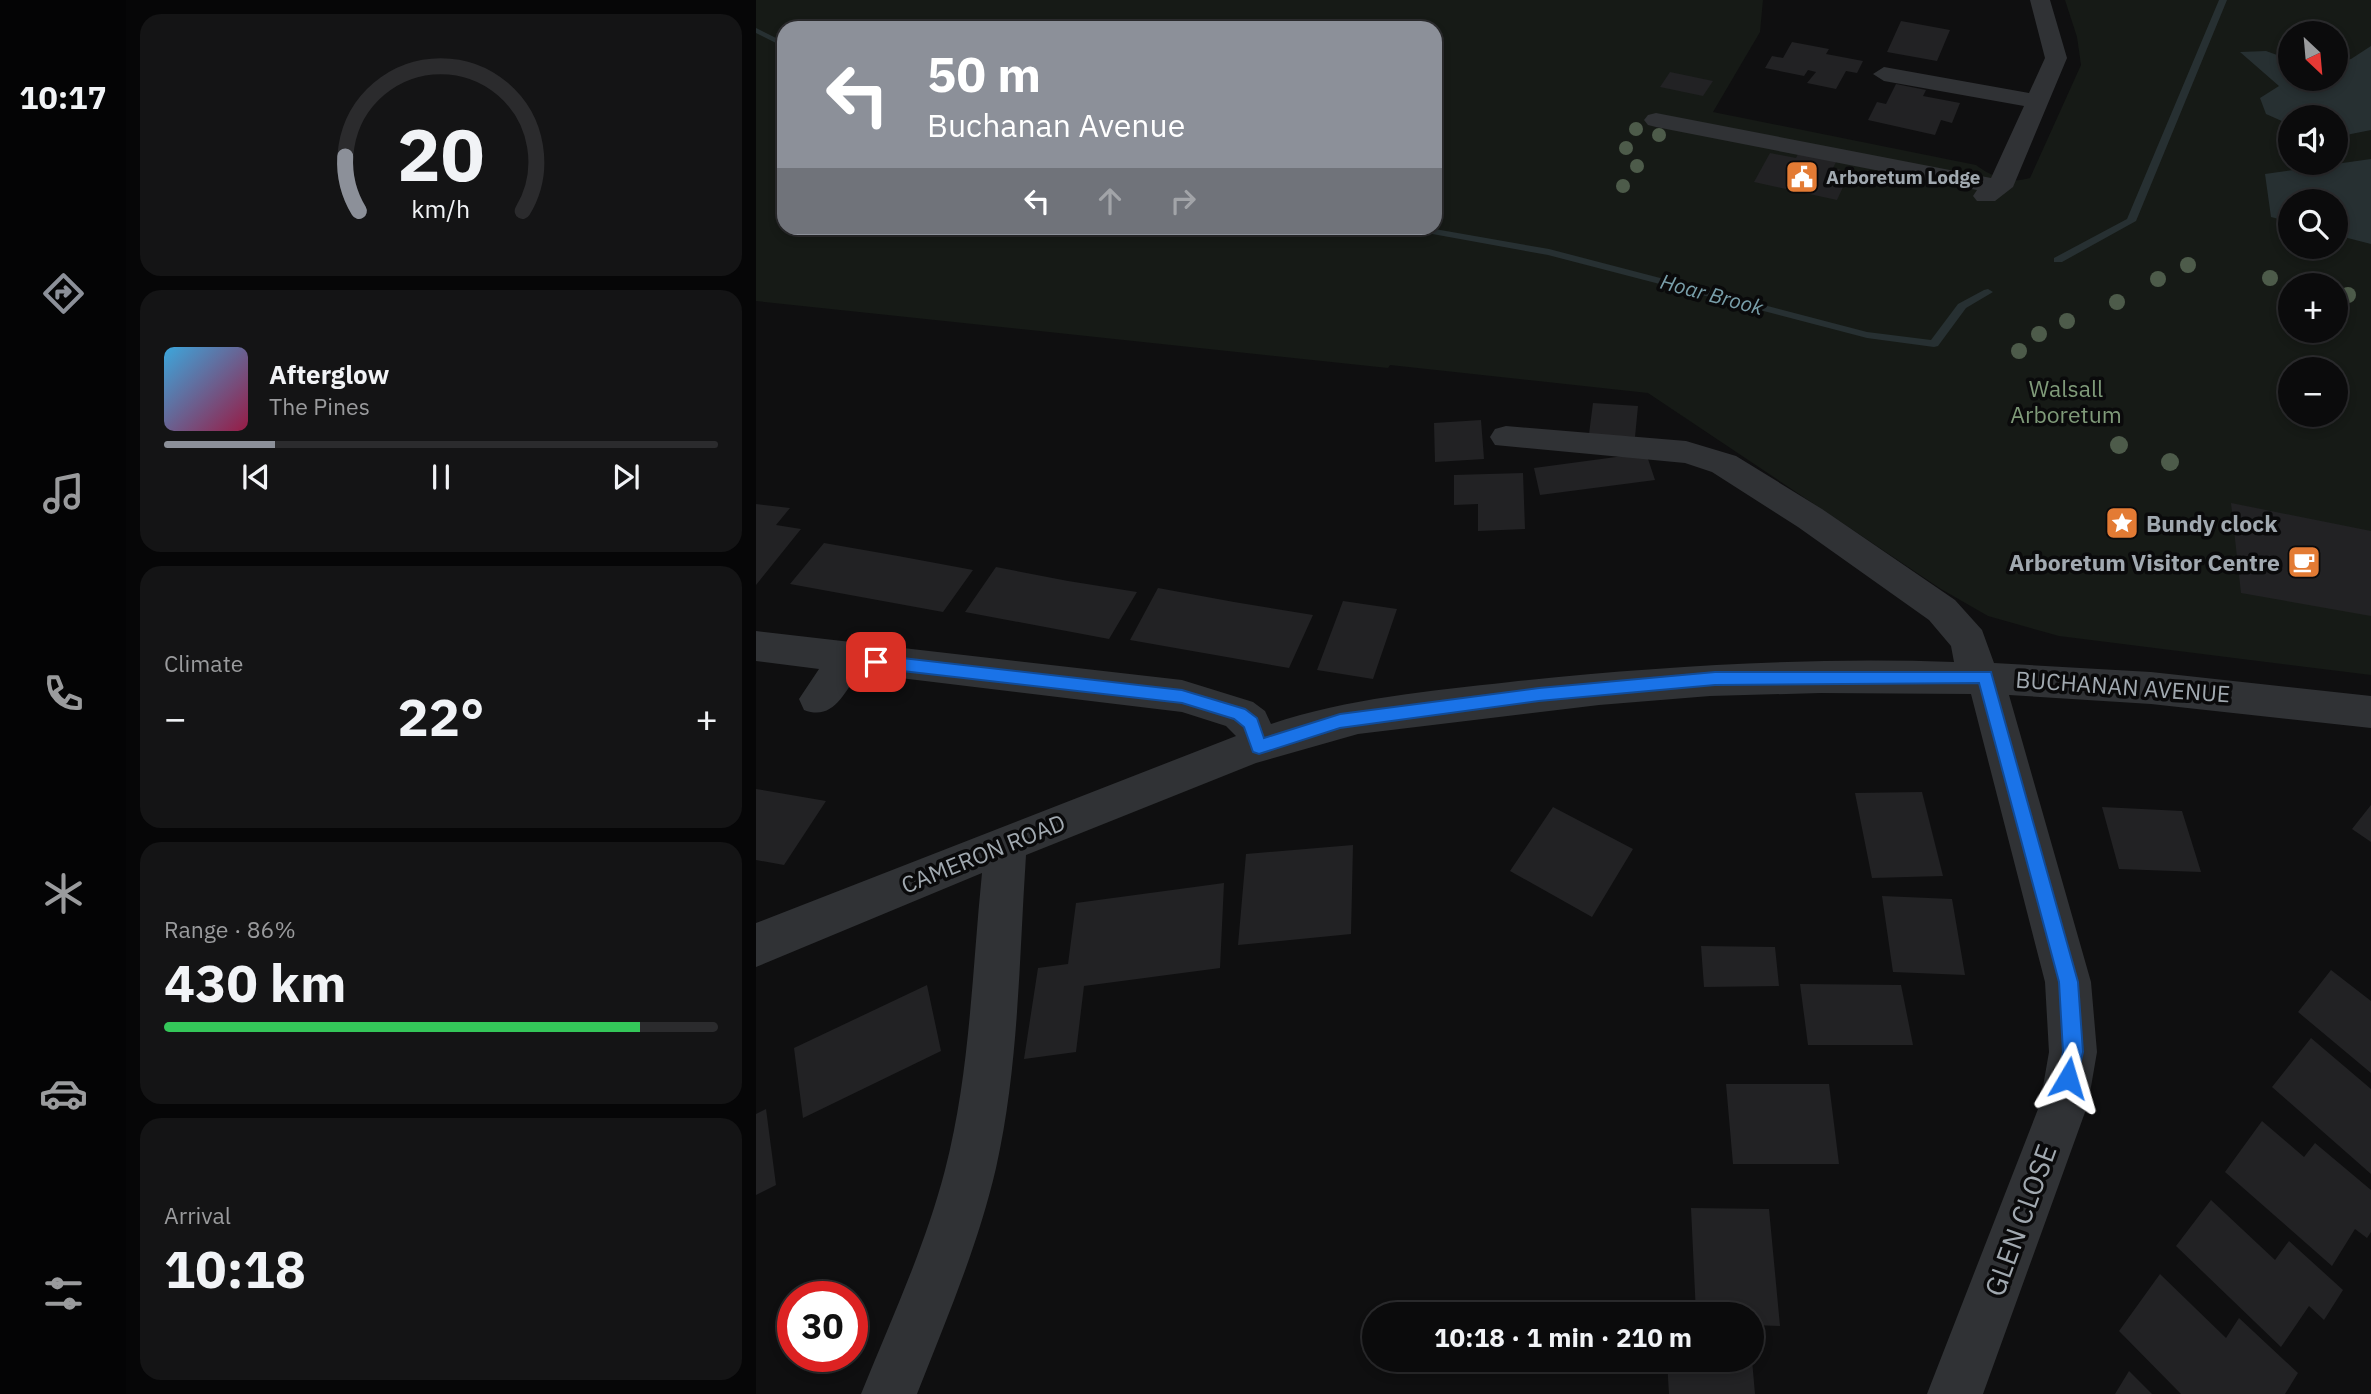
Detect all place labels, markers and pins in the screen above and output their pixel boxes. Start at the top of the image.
public building icon: Arboretum Lodge [1783,158,1821,196]
place label: Arboretum Lodge [1826,165,1981,189]
place icon: Bundy clock [2103,504,2141,542]
place label: Bundy clock [2146,508,2278,538]
cafe icon: Arboretum Visitor Centre [2285,543,2323,581]
place label: Arboretum Visitor Centre [2009,547,2280,577]
pin [846,632,906,692]

